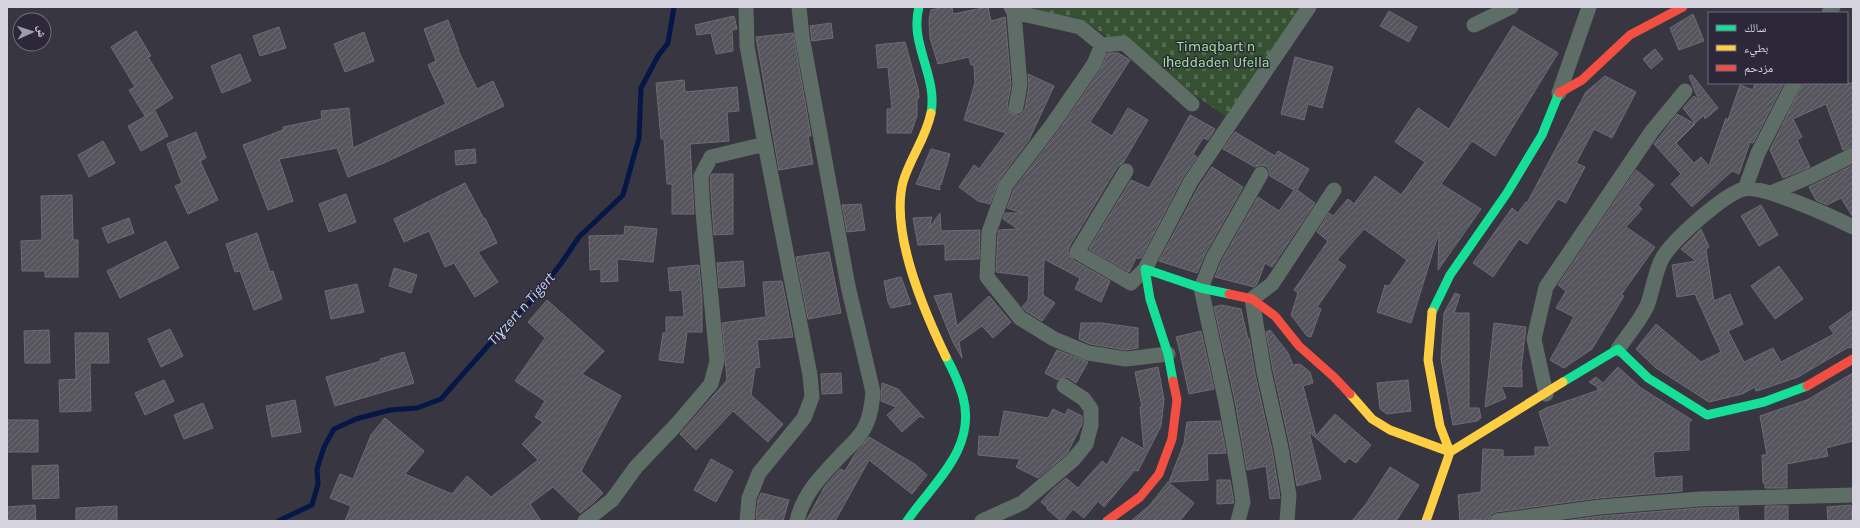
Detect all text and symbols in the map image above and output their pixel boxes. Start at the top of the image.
north arrow [12,12,52,52]
legend [1708,12,1848,84]
text: سالك [1744,21,1766,35]
text: ش [34,25,48,38]
park label: Timaqbart n Iḥeddaden Ufella [1162,38,1270,71]
text: بطيء [1744,41,1768,58]
text: مزدحم [1744,61,1773,76]
water label: Tiɣzert n Tigert [484,268,559,349]

